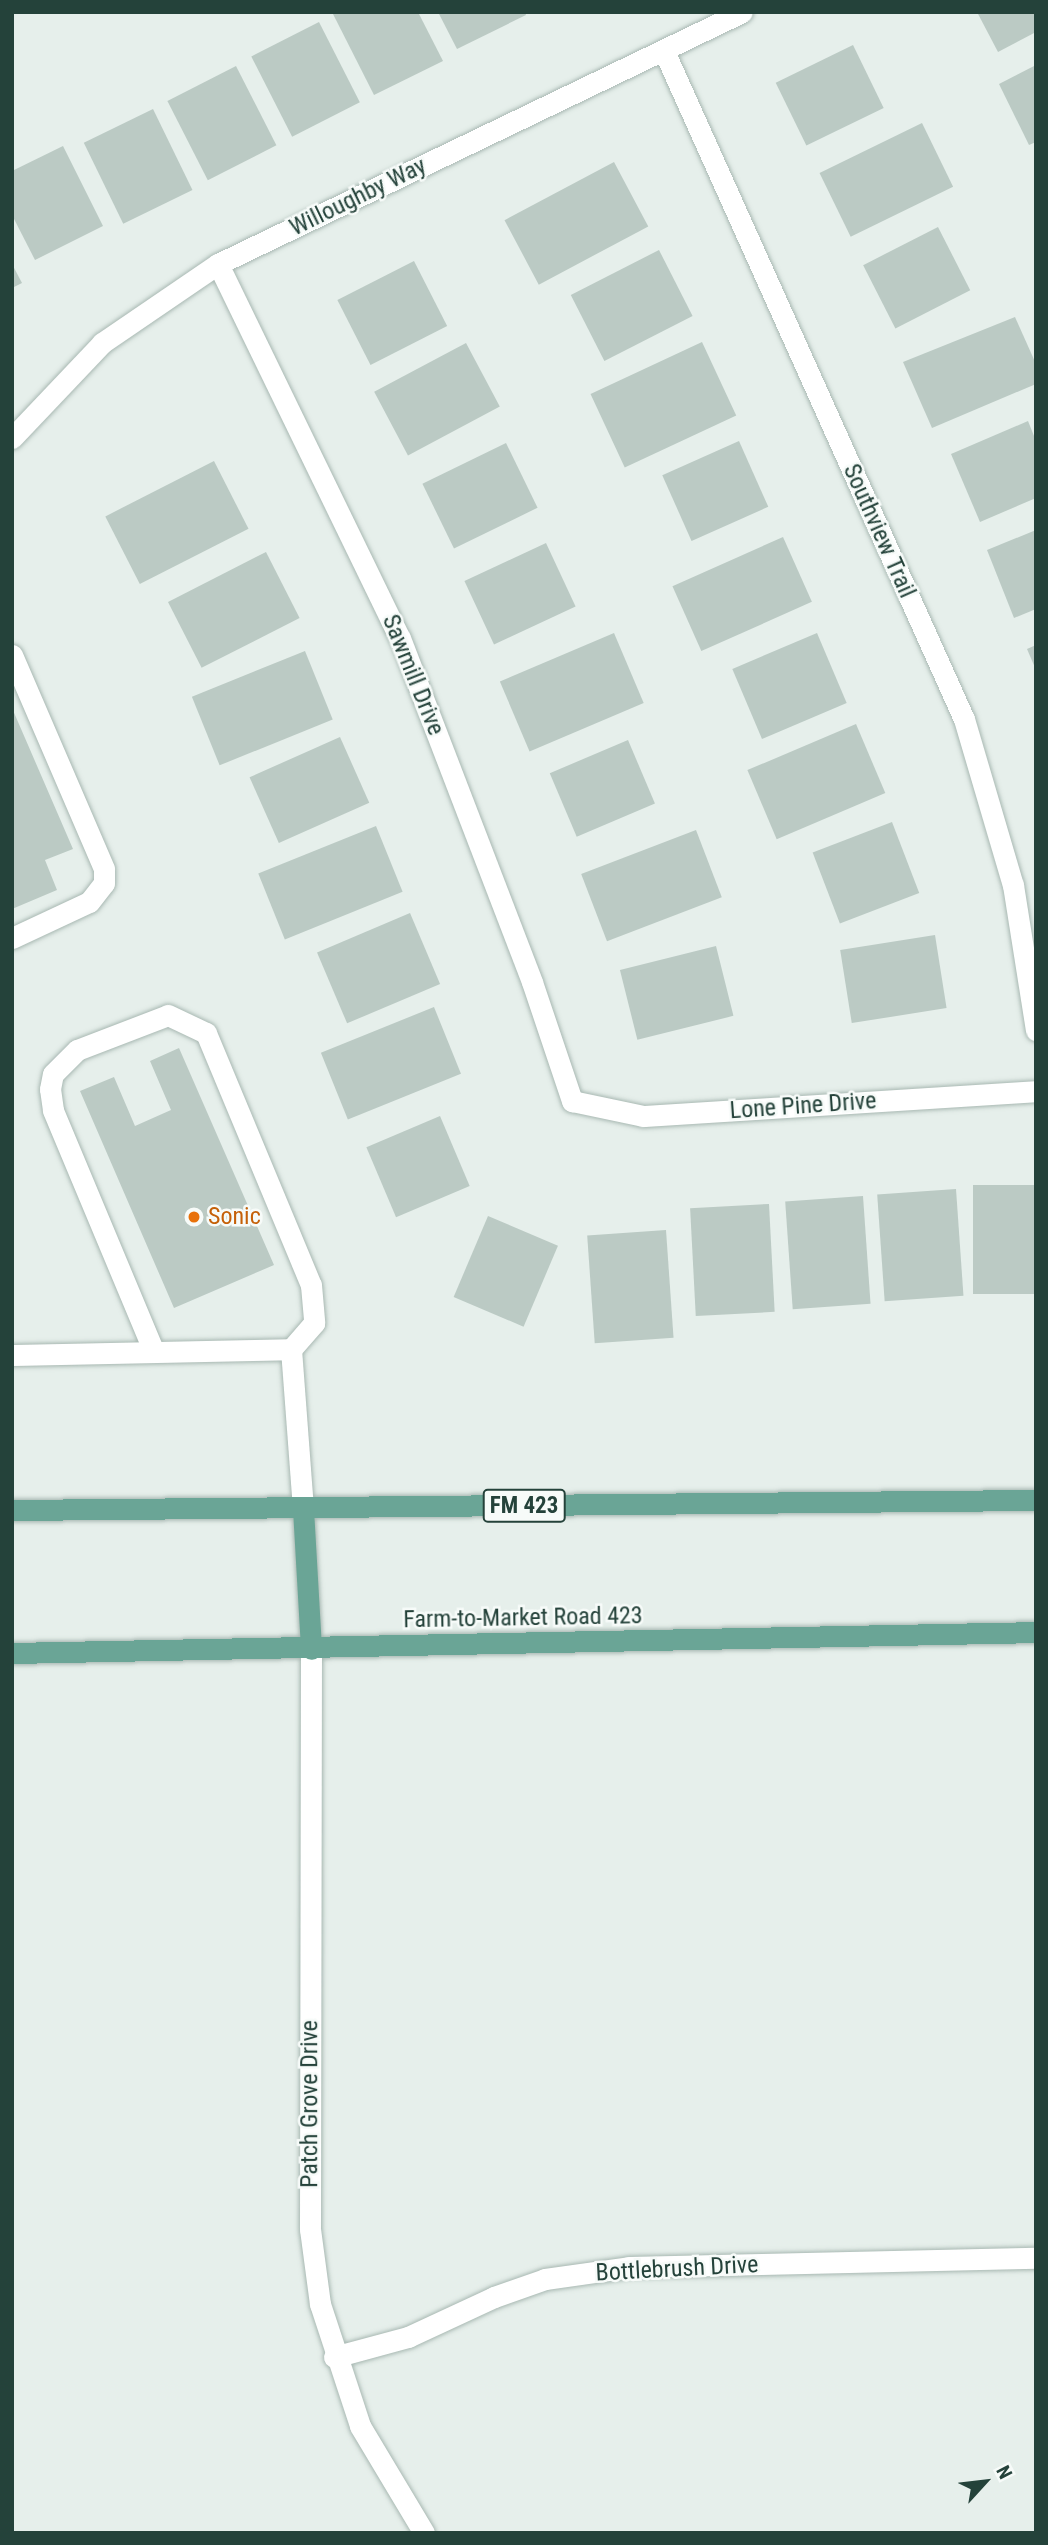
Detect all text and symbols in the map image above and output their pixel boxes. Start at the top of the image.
street label: Willoughby Way [285,152,431,242]
street label: Southview Trail [837,459,921,603]
street label: Sawmill Drive [376,610,450,740]
street label: Lone Pine Drive [729,1087,877,1125]
place label: Sonic [208,1203,261,1231]
marker: Sonic [186,1209,202,1225]
road number: FM 423 [482,1486,566,1526]
street label: Farm-to-Market Road 423 [403,1602,643,1634]
street label: Patch Grove Drive [296,2020,324,2188]
street label: Bottlebrush Drive [595,2250,759,2288]
north arrow [950,2447,1020,2517]
text: N [991,2462,1017,2483]

